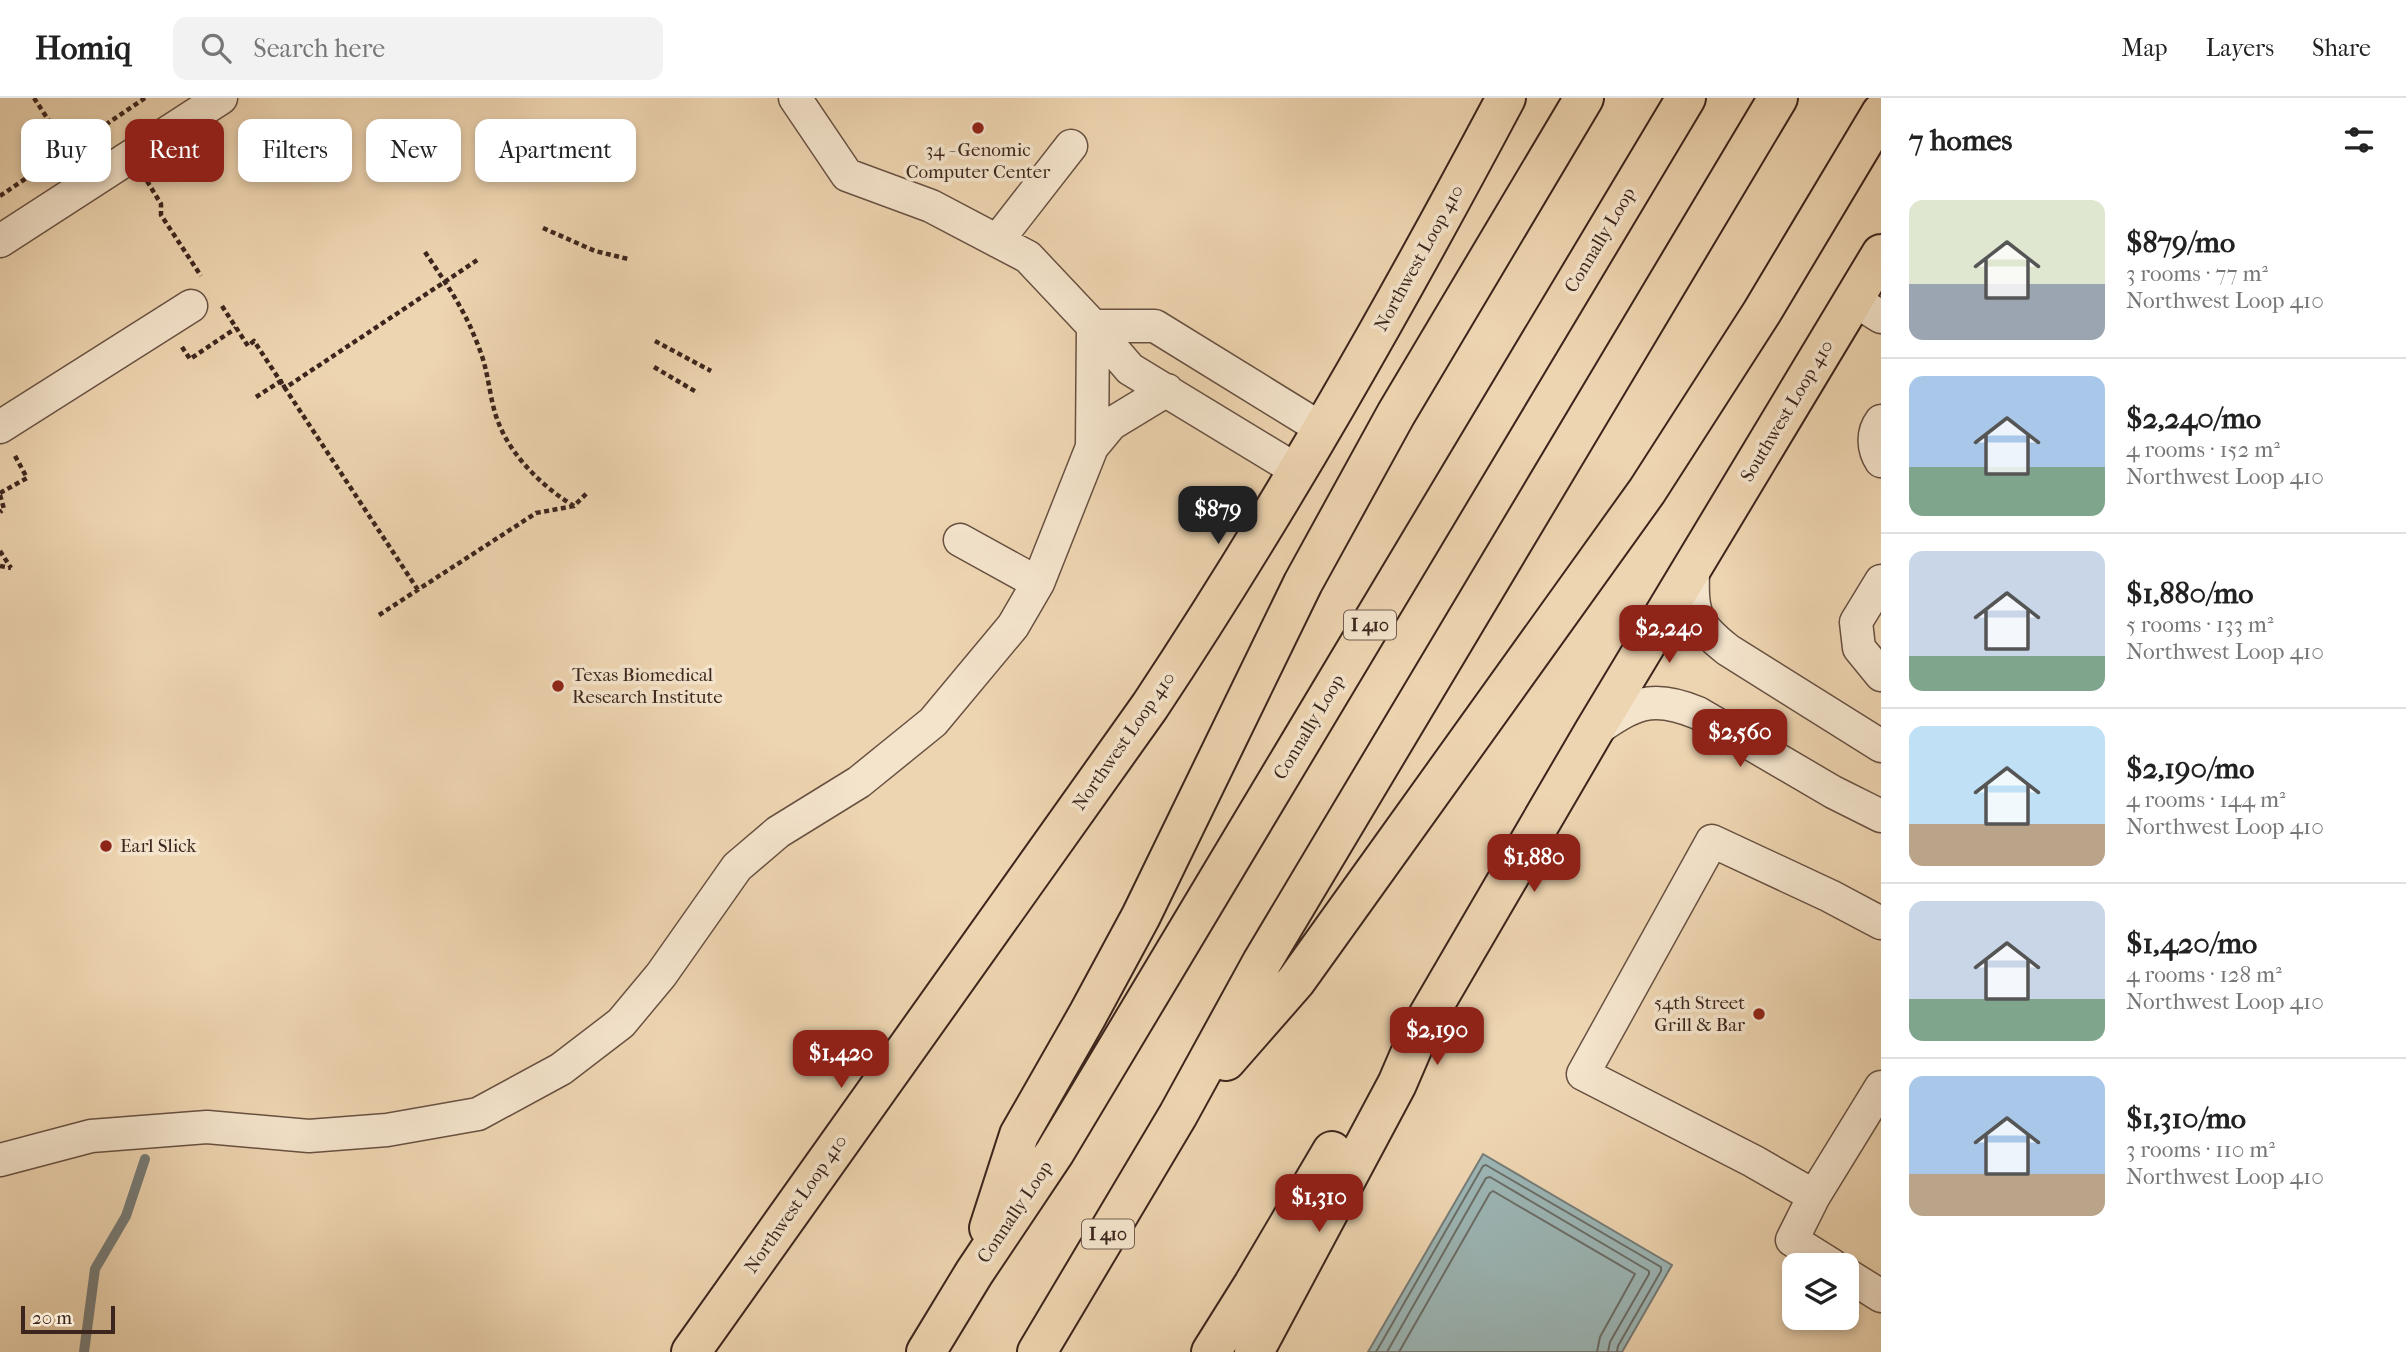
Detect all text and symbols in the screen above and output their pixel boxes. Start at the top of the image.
search box [173,17,663,80]
text: Homiq [35,29,131,68]
icon: search [197,29,235,67]
text: Search here [253,33,385,64]
text: Map [2122,34,2168,62]
text: Layers [2206,34,2274,62]
text: Share [2312,34,2371,62]
chip: Buy [21,119,111,182]
chip: Rent [125,119,224,182]
chip: Filters [238,119,352,182]
chip: New [366,119,461,182]
chip: Apartment [475,119,636,182]
marker: 34 - Genomic Computer Center [970,120,986,136]
icon: filters [2340,121,2378,159]
text: 7 homes [1909,123,2012,158]
place label: 34 - Genomic Computer Center [906,139,1051,183]
street label: Northwest Loop 410 [1370,181,1468,335]
street label: Connally Loop [1560,183,1640,297]
text: $879/mo [2126,225,2235,260]
icon: home [1965,228,2049,312]
text: 3 rooms · 77 m² [2126,260,2268,287]
text: Northwest Loop 410 [2126,287,2324,314]
street label: Southwest Loop 410 [1736,336,1838,486]
text: $2,240/mo [2126,401,2261,436]
icon: home [1965,404,2049,488]
text: 4 rooms · 152 m² [2126,436,2280,463]
text: Northwest Loop 410 [2126,463,2324,490]
pin: $879 [1177,486,1259,546]
text: $879 [1194,495,1242,522]
text: $1,880/mo [2126,576,2253,611]
icon: home [1965,579,2049,663]
pin: $2,240 [1612,606,1726,665]
road number: I 410 [1344,610,1396,640]
text: 5 rooms · 133 m² [2126,611,2273,638]
text: $2,240 [1635,614,1703,641]
text: Northwest Loop 410 [2126,638,2324,665]
place label: Texas Biomedical Research Institute [572,664,723,708]
street label: Northwest Loop 410 [1068,668,1180,814]
street label: Connally Loop [1269,670,1349,784]
marker: Texas Biomedical Research Institute [550,678,566,694]
pin: $2,560 [1683,710,1797,769]
text: $2,560 [1708,718,1772,745]
text: $2,190/mo [2126,751,2254,786]
icon: home [1965,754,2049,838]
text: 4 rooms · 144 m² [2126,786,2286,813]
text: Northwest Loop 410 [2126,813,2324,840]
pin: $1,880 [1477,834,1591,894]
place label: Earl Slick [120,835,197,857]
marker: Earl Slick [98,838,114,854]
text: $1,880 [1503,843,1565,870]
text: $1,420/mo [2126,926,2257,961]
icon: home [1965,929,2049,1013]
text: 4 rooms · 128 m² [2126,961,2282,988]
text: Northwest Loop 410 [2126,988,2324,1015]
place label: 54th Street Grill & Bar [1654,992,1746,1036]
marker: 54th Street Grill & Bar [1751,1006,1767,1022]
pin: $2,190 [1380,1007,1494,1067]
text: $2,190 [1406,1016,1468,1043]
pin: $1,420 [784,1030,898,1090]
text: $1,420 [809,1039,873,1066]
text: $1,310/mo [2126,1101,2246,1136]
icon: home [1965,1104,2049,1188]
street label: Northwest Loop 410 [740,1131,852,1277]
text: 3 rooms · 110 m² [2126,1136,2275,1163]
street label: Connally Loop [973,1157,1057,1267]
text: Northwest Loop 410 [2126,1163,2324,1190]
pin: $1,310 [1262,1174,1376,1234]
text: $1,310 [1291,1183,1347,1210]
road number: I 410 [1082,1219,1134,1248]
map controls [1782,1253,1859,1330]
button: layers [1782,1253,1859,1330]
scale bar [21,1303,116,1335]
text: 20 m [32,1307,72,1329]

